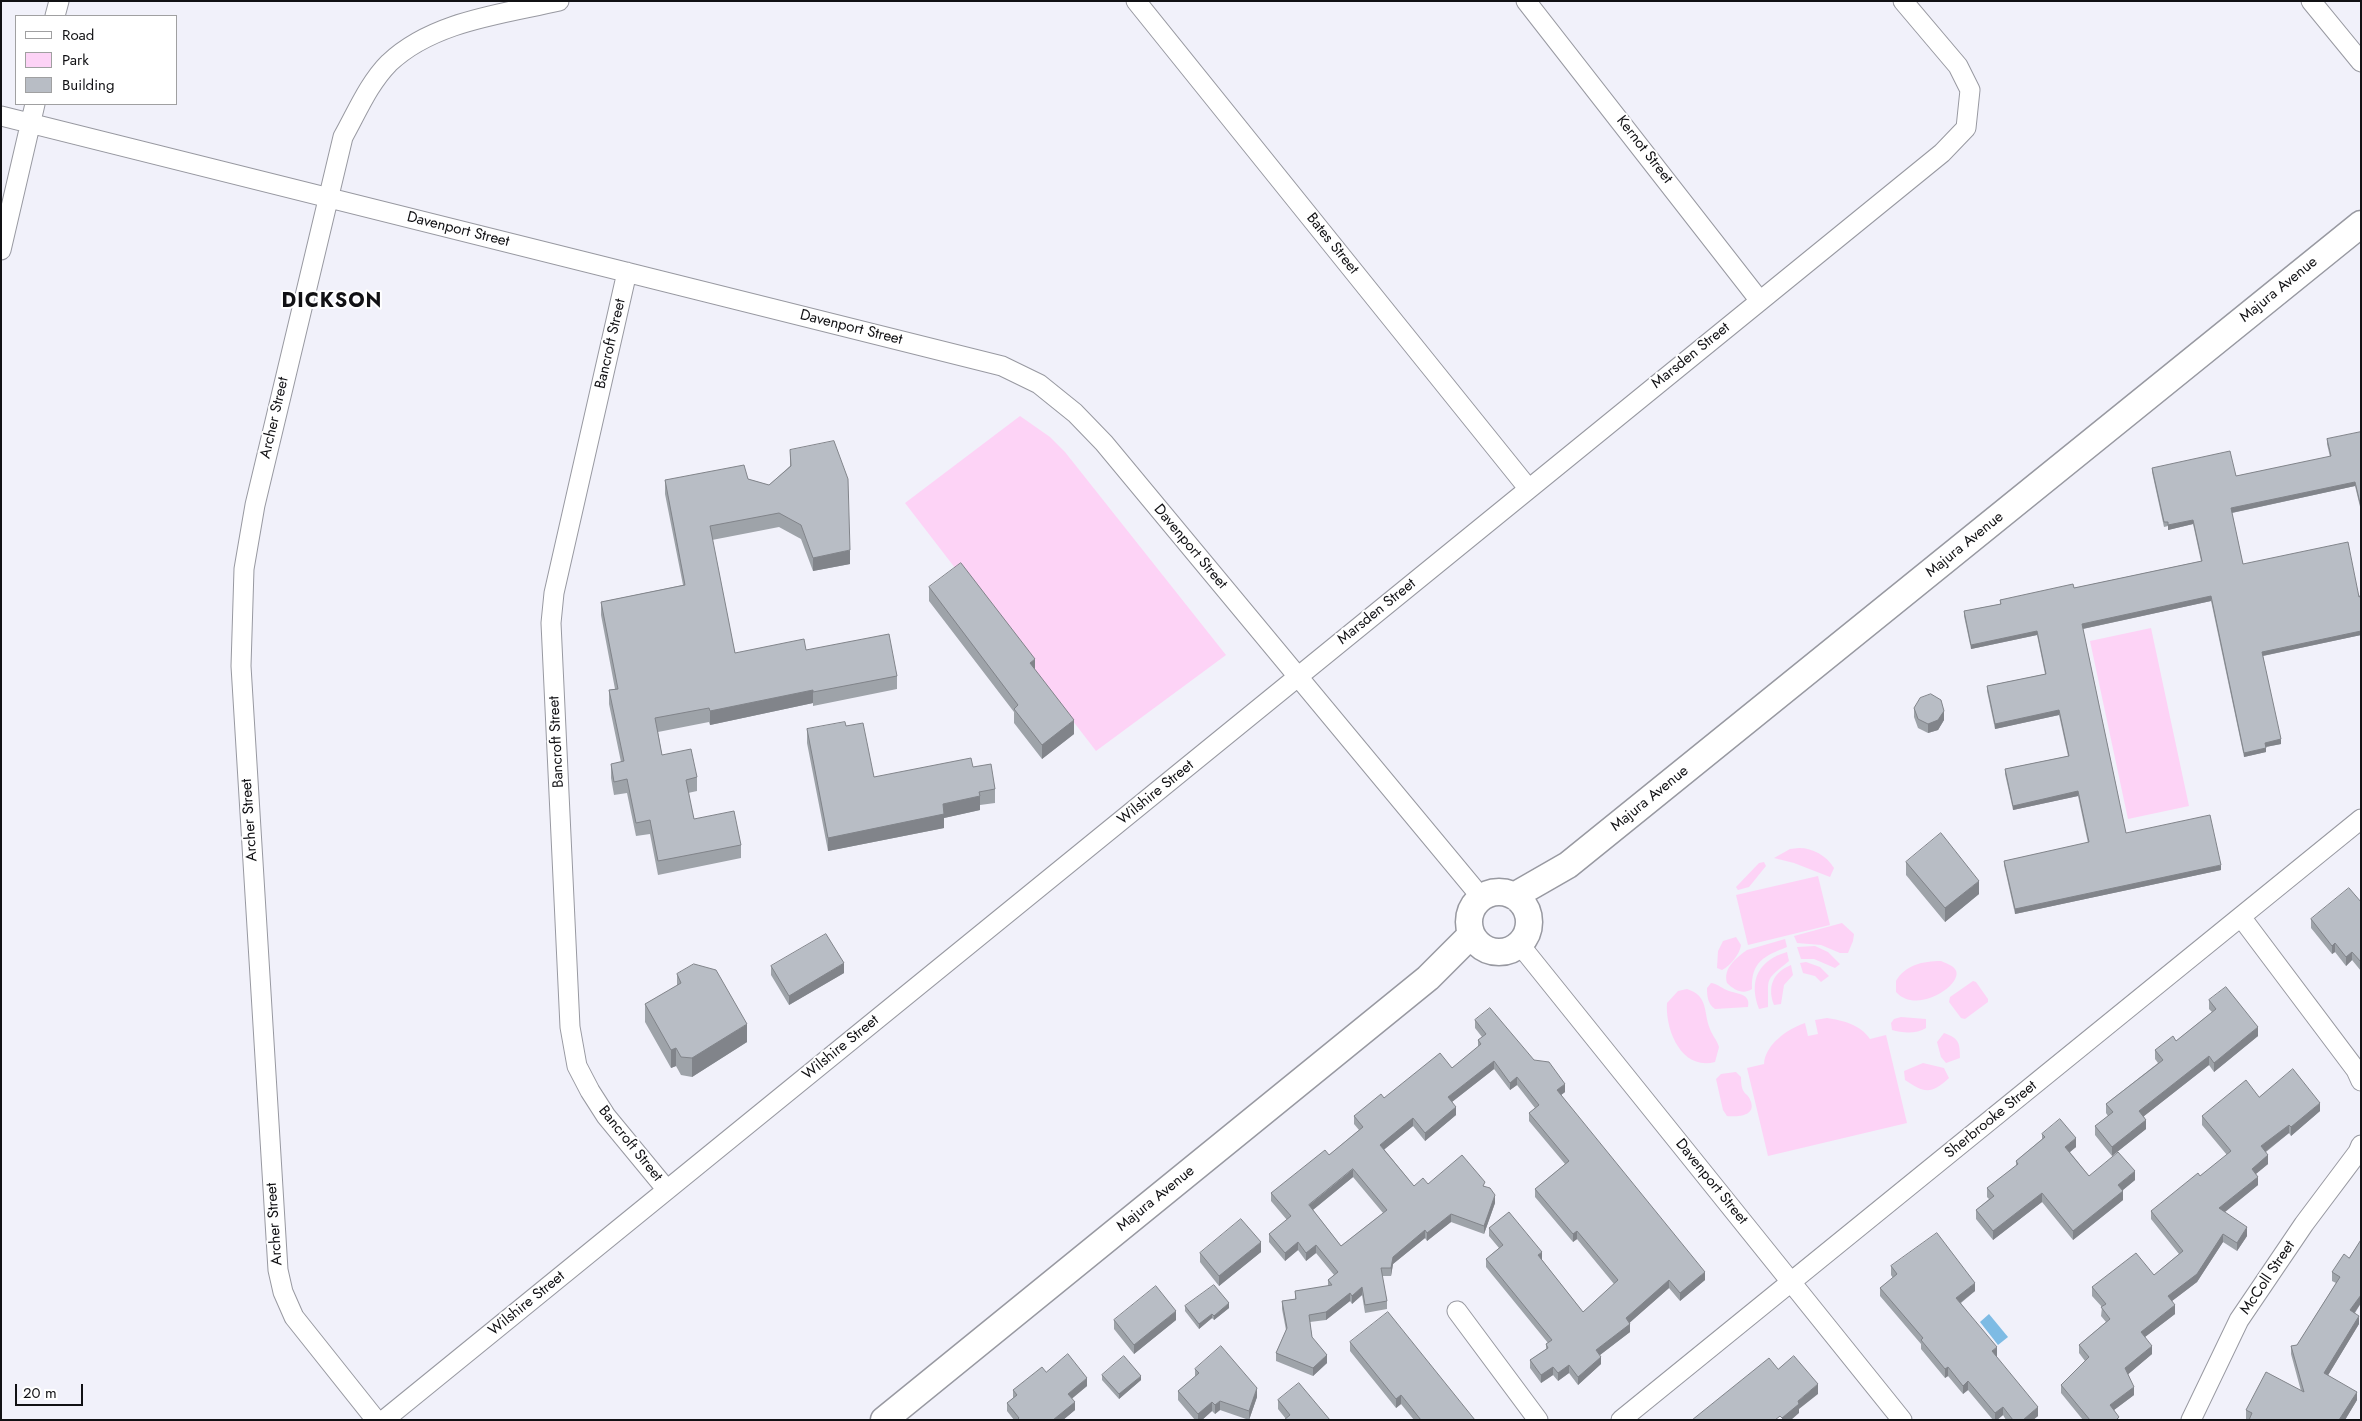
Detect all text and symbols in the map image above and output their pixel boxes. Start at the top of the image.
legend [15,15,178,105]
text: Road [62,24,94,46]
text: Park [62,49,89,71]
text: Building [62,74,114,96]
street label: Kernot Street [1612,113,1676,187]
street label: Davenport Street [405,209,511,251]
street label: Bates Street [1302,210,1362,278]
street label: Majura Avenue [2237,253,2321,327]
district label: DICKSON [281,290,383,314]
street label: Bancroft Street [592,297,630,391]
street label: Davenport Street [798,307,904,349]
street label: Marsden Street [1648,319,1734,393]
street label: Archer Street [257,376,293,460]
street label: Davenport Street [1149,501,1231,593]
street label: Majura Avenue [1923,508,2007,582]
street label: Marsden Street [1334,575,1420,649]
street label: Bancroft Street [546,696,568,788]
street label: Wilshire Street [1114,757,1198,829]
street label: Majura Avenue [1608,762,1692,836]
street label: Archer Street [238,778,262,862]
street label: Wilshire Street [799,1012,883,1084]
street label: Sherbrooke Street [1941,1077,2041,1163]
street label: Bancroft Street [594,1103,666,1185]
street label: Davenport Street [1671,1136,1751,1228]
street label: Majura Avenue [1114,1162,1198,1236]
street label: Archer Street [263,1182,287,1266]
street label: McColl Street [2237,1238,2299,1318]
street label: Wilshire Street [485,1268,569,1340]
scale bar [18,1374,85,1406]
text: 20 m [23,1382,57,1404]

